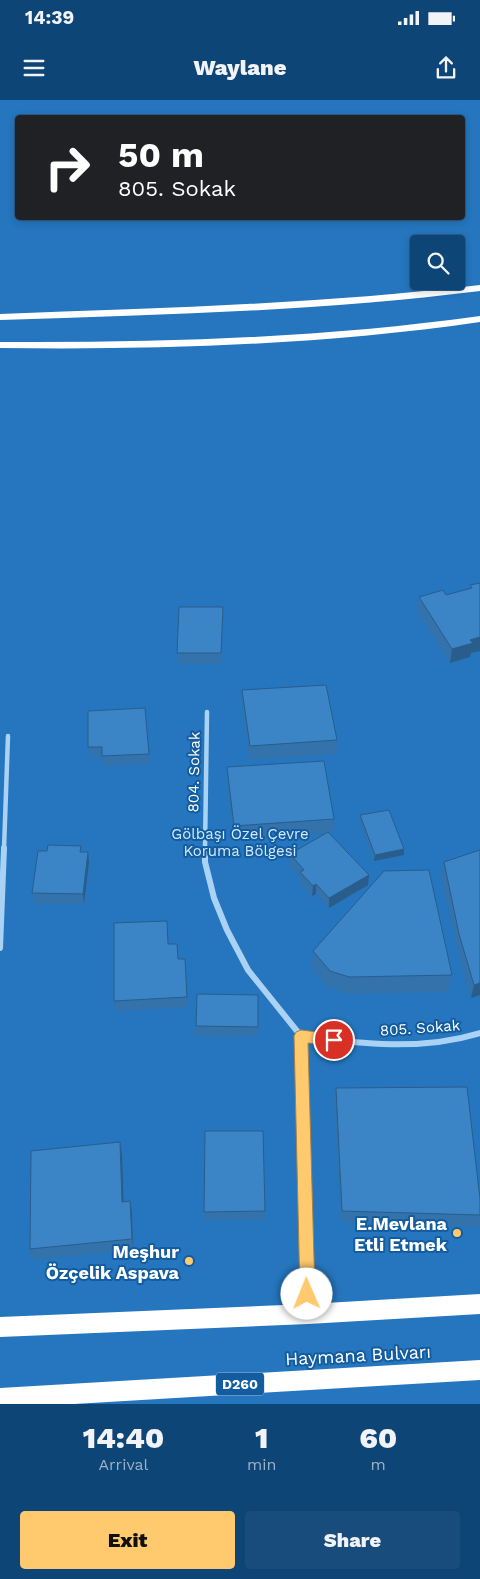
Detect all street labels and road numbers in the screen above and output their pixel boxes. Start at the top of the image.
street label: 804. Sokak [184,731,204,812]
street label: 805. Sokak [379,1016,461,1040]
street label: Haymana Bulvarı [285,1341,431,1369]
road number: D260 [216,1372,264,1396]

